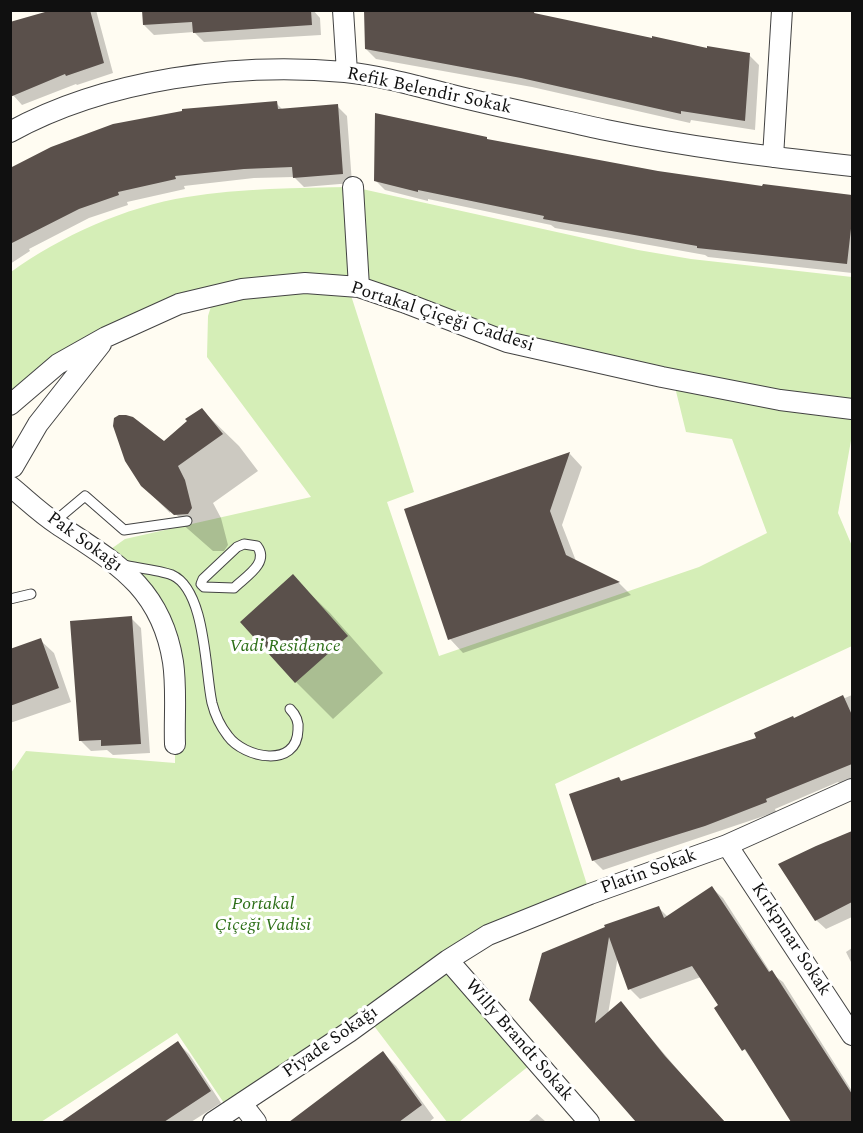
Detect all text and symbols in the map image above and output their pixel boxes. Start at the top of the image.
street label: Refik Belendir Sokak [345,64,513,120]
street label: Portakal Çiçeği Caddesi [348,278,536,358]
street label: Pak Sokağı [42,508,126,578]
park label: Vadi Residence [229,636,341,658]
street label: Platin Sokak [598,846,700,900]
street label: Kırkpınar Sokak [745,879,835,1001]
park label: Portakal Çiçeği Vadisi [215,894,311,936]
street label: Willy Brandt Sokak [459,976,577,1106]
street label: Piyade Sokağı [279,1002,383,1084]

